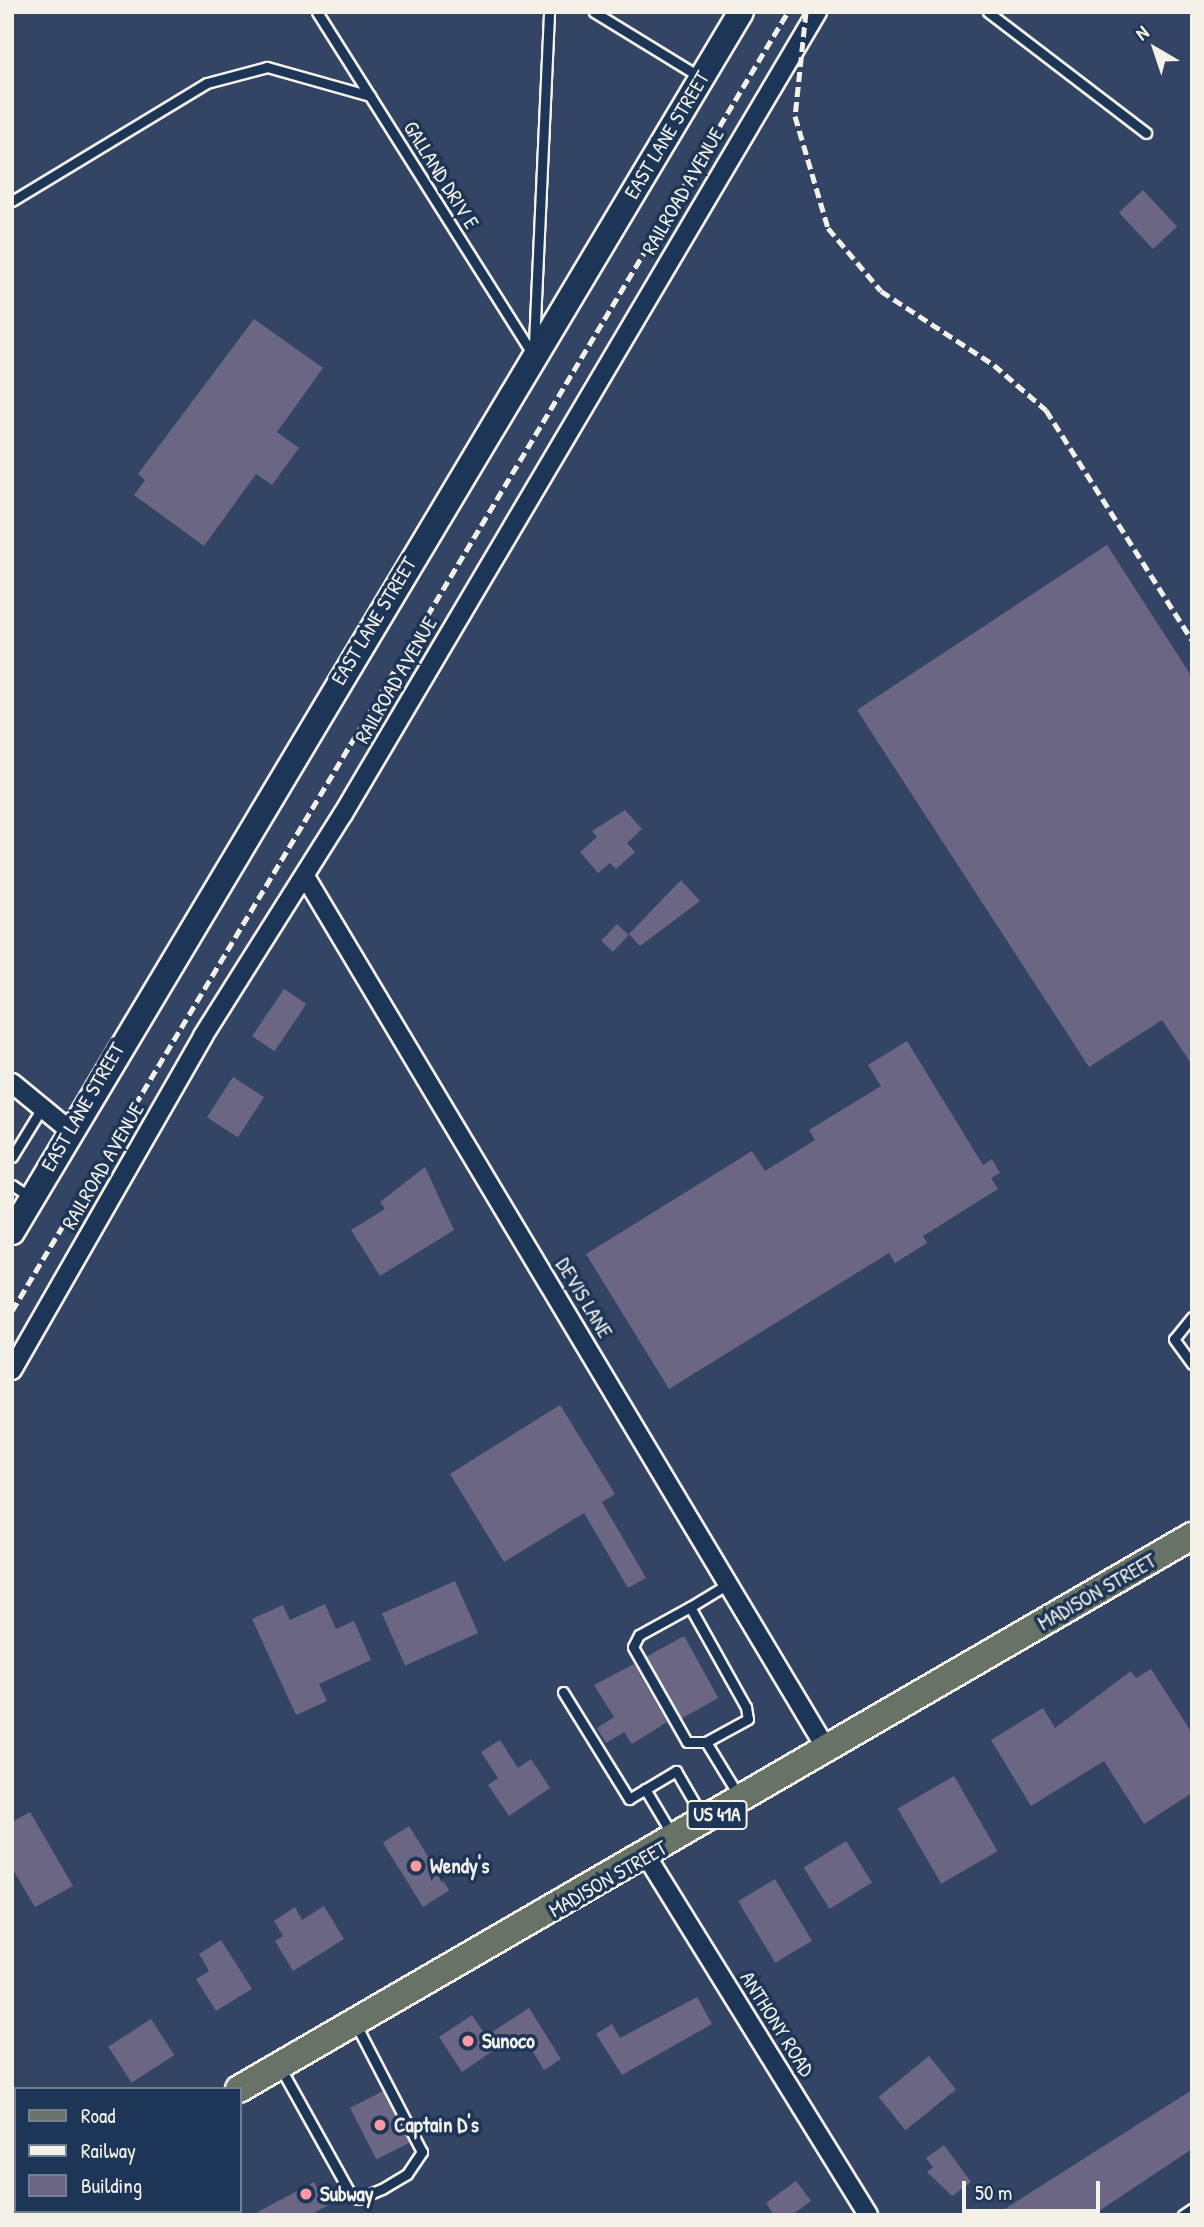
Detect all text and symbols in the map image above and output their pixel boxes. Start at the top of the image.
north arrow [1120,14,1190,84]
text: N [1130,19,1154,46]
street label: EAST LANE STREET [619,67,715,203]
street label: GALLAND DRIV E [398,116,484,234]
street label: RAILROAD AVENUE [637,123,729,259]
street label: EAST LANE STREET [326,553,422,689]
street label: RAILROAD AVENUE [350,612,442,748]
street label: EAST LANE STREET [36,1038,130,1176]
street label: RAILROAD AVENUE [57,1098,149,1234]
street label: DEVIS LANE [550,1253,618,1343]
street label: MADISON STREET [1033,1548,1161,1636]
road number: US 41A [686,1800,748,1830]
street label: MADISON STREET [544,1835,672,1923]
place label: Wendy's [430,1853,489,1879]
marker: Wendy's [408,1858,424,1874]
street label: ANTHONY ROAD [735,1967,819,2081]
place label: Sunoco [482,2028,535,2054]
marker: Sunoco [460,2033,476,2049]
legend [14,2087,242,2213]
text: Road [81,2101,115,2130]
place label: Captain D's [394,2112,479,2138]
marker: Captain D's [372,2117,388,2133]
text: Railway [81,2136,136,2165]
scale bar [966,2168,1104,2212]
text: Building [81,2171,142,2200]
text: 50 m [975,2178,1012,2207]
place label: Subway [320,2181,374,2207]
marker: Subway [298,2186,314,2202]

